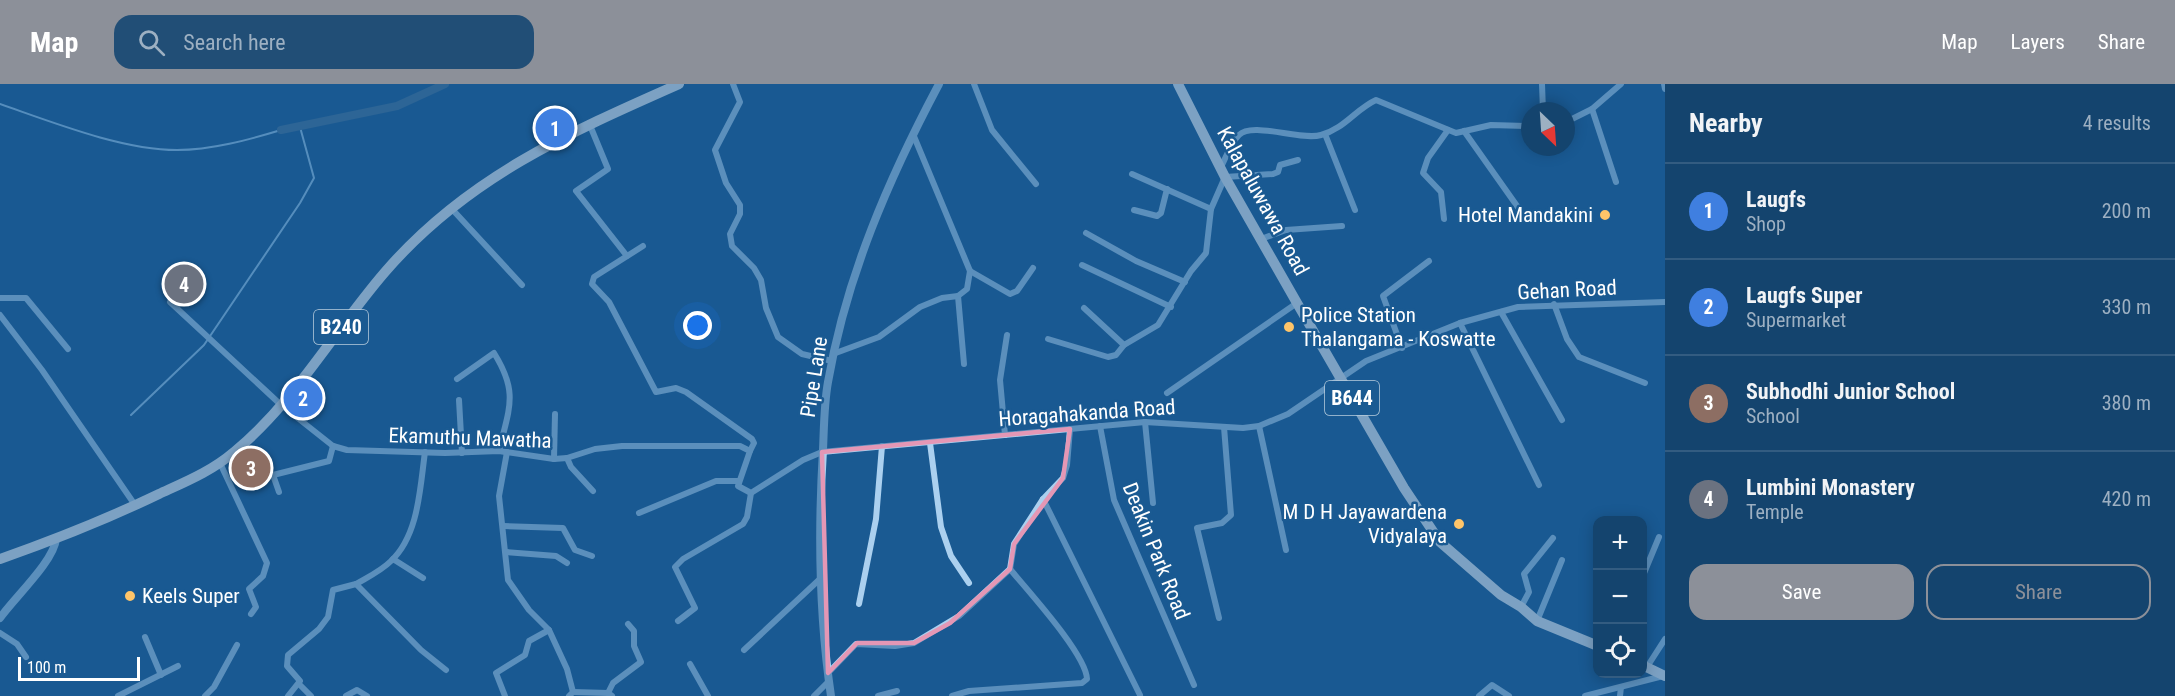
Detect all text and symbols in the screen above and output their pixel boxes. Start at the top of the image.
search box [114,15,534,69]
text: Map [30,26,78,59]
icon: search [135,26,168,59]
text: Search here [183,30,286,55]
text: Map [1941,30,1978,54]
text: Layers [2011,30,2065,54]
text: Share [2098,30,2145,54]
north arrow [1521,102,1575,156]
pin: 1 [536,106,574,150]
text: Nearby [1689,108,1763,138]
text: 4 results [2083,111,2151,135]
street label: Kalapaluwawa Road [1212,123,1314,279]
text: Laugfs [1746,187,1806,212]
text: 1 [1703,199,1714,223]
text: 200 m [2102,199,2151,223]
place label: Hotel Mandakini [1458,203,1593,227]
marker: Hotel Mandakini [1598,208,1612,222]
text: Shop [1746,212,1786,236]
pin: 4 [164,262,204,306]
street label: Gehan Road [1517,275,1617,305]
text: Laugfs Super [1746,283,1862,308]
text: 2 [1703,295,1714,319]
text: 330 m [2102,295,2151,319]
place label: Police Station Thalangama - Koswatte [1301,303,1496,351]
text: Supermarket [1746,308,1846,332]
road number: B240 [314,310,368,344]
your location [683,311,712,340]
marker: Police Station Thalangama - Koswatte [1282,320,1296,334]
street label: Pipe Lane [796,335,832,419]
pin: 2 [284,376,322,420]
text: Subhodhi Junior School [1746,379,1955,404]
road number: B644 [1325,381,1379,415]
text: 3 [1703,391,1714,415]
text: 380 m [2102,391,2151,415]
street label: Horagahakanda Road [998,395,1176,431]
text: School [1746,404,1800,428]
street label: Ekamuthu Mawatha [388,423,552,453]
pin: 3 [232,446,270,490]
text: Lumbini Monastery [1746,475,1915,500]
street label: Deakin Park Road [1118,479,1194,623]
text: 4 [1703,487,1714,511]
text: 420 m [2102,487,2151,511]
place label: M D H Jayawardena Vidyalaya [1283,500,1447,548]
text: Temple [1746,500,1804,524]
map controls [1593,516,1647,678]
button: + [1593,516,1647,570]
marker: M D H Jayawardena Vidyalaya [1452,517,1466,531]
button: Save [1689,564,1914,620]
button: Share [1926,564,2151,620]
button: − [1593,570,1647,624]
place label: Keels Super [142,584,240,608]
marker: Keels Super [123,589,137,603]
button: locate [1593,624,1647,678]
scale bar [18,654,140,682]
text: 100 m [27,658,66,677]

